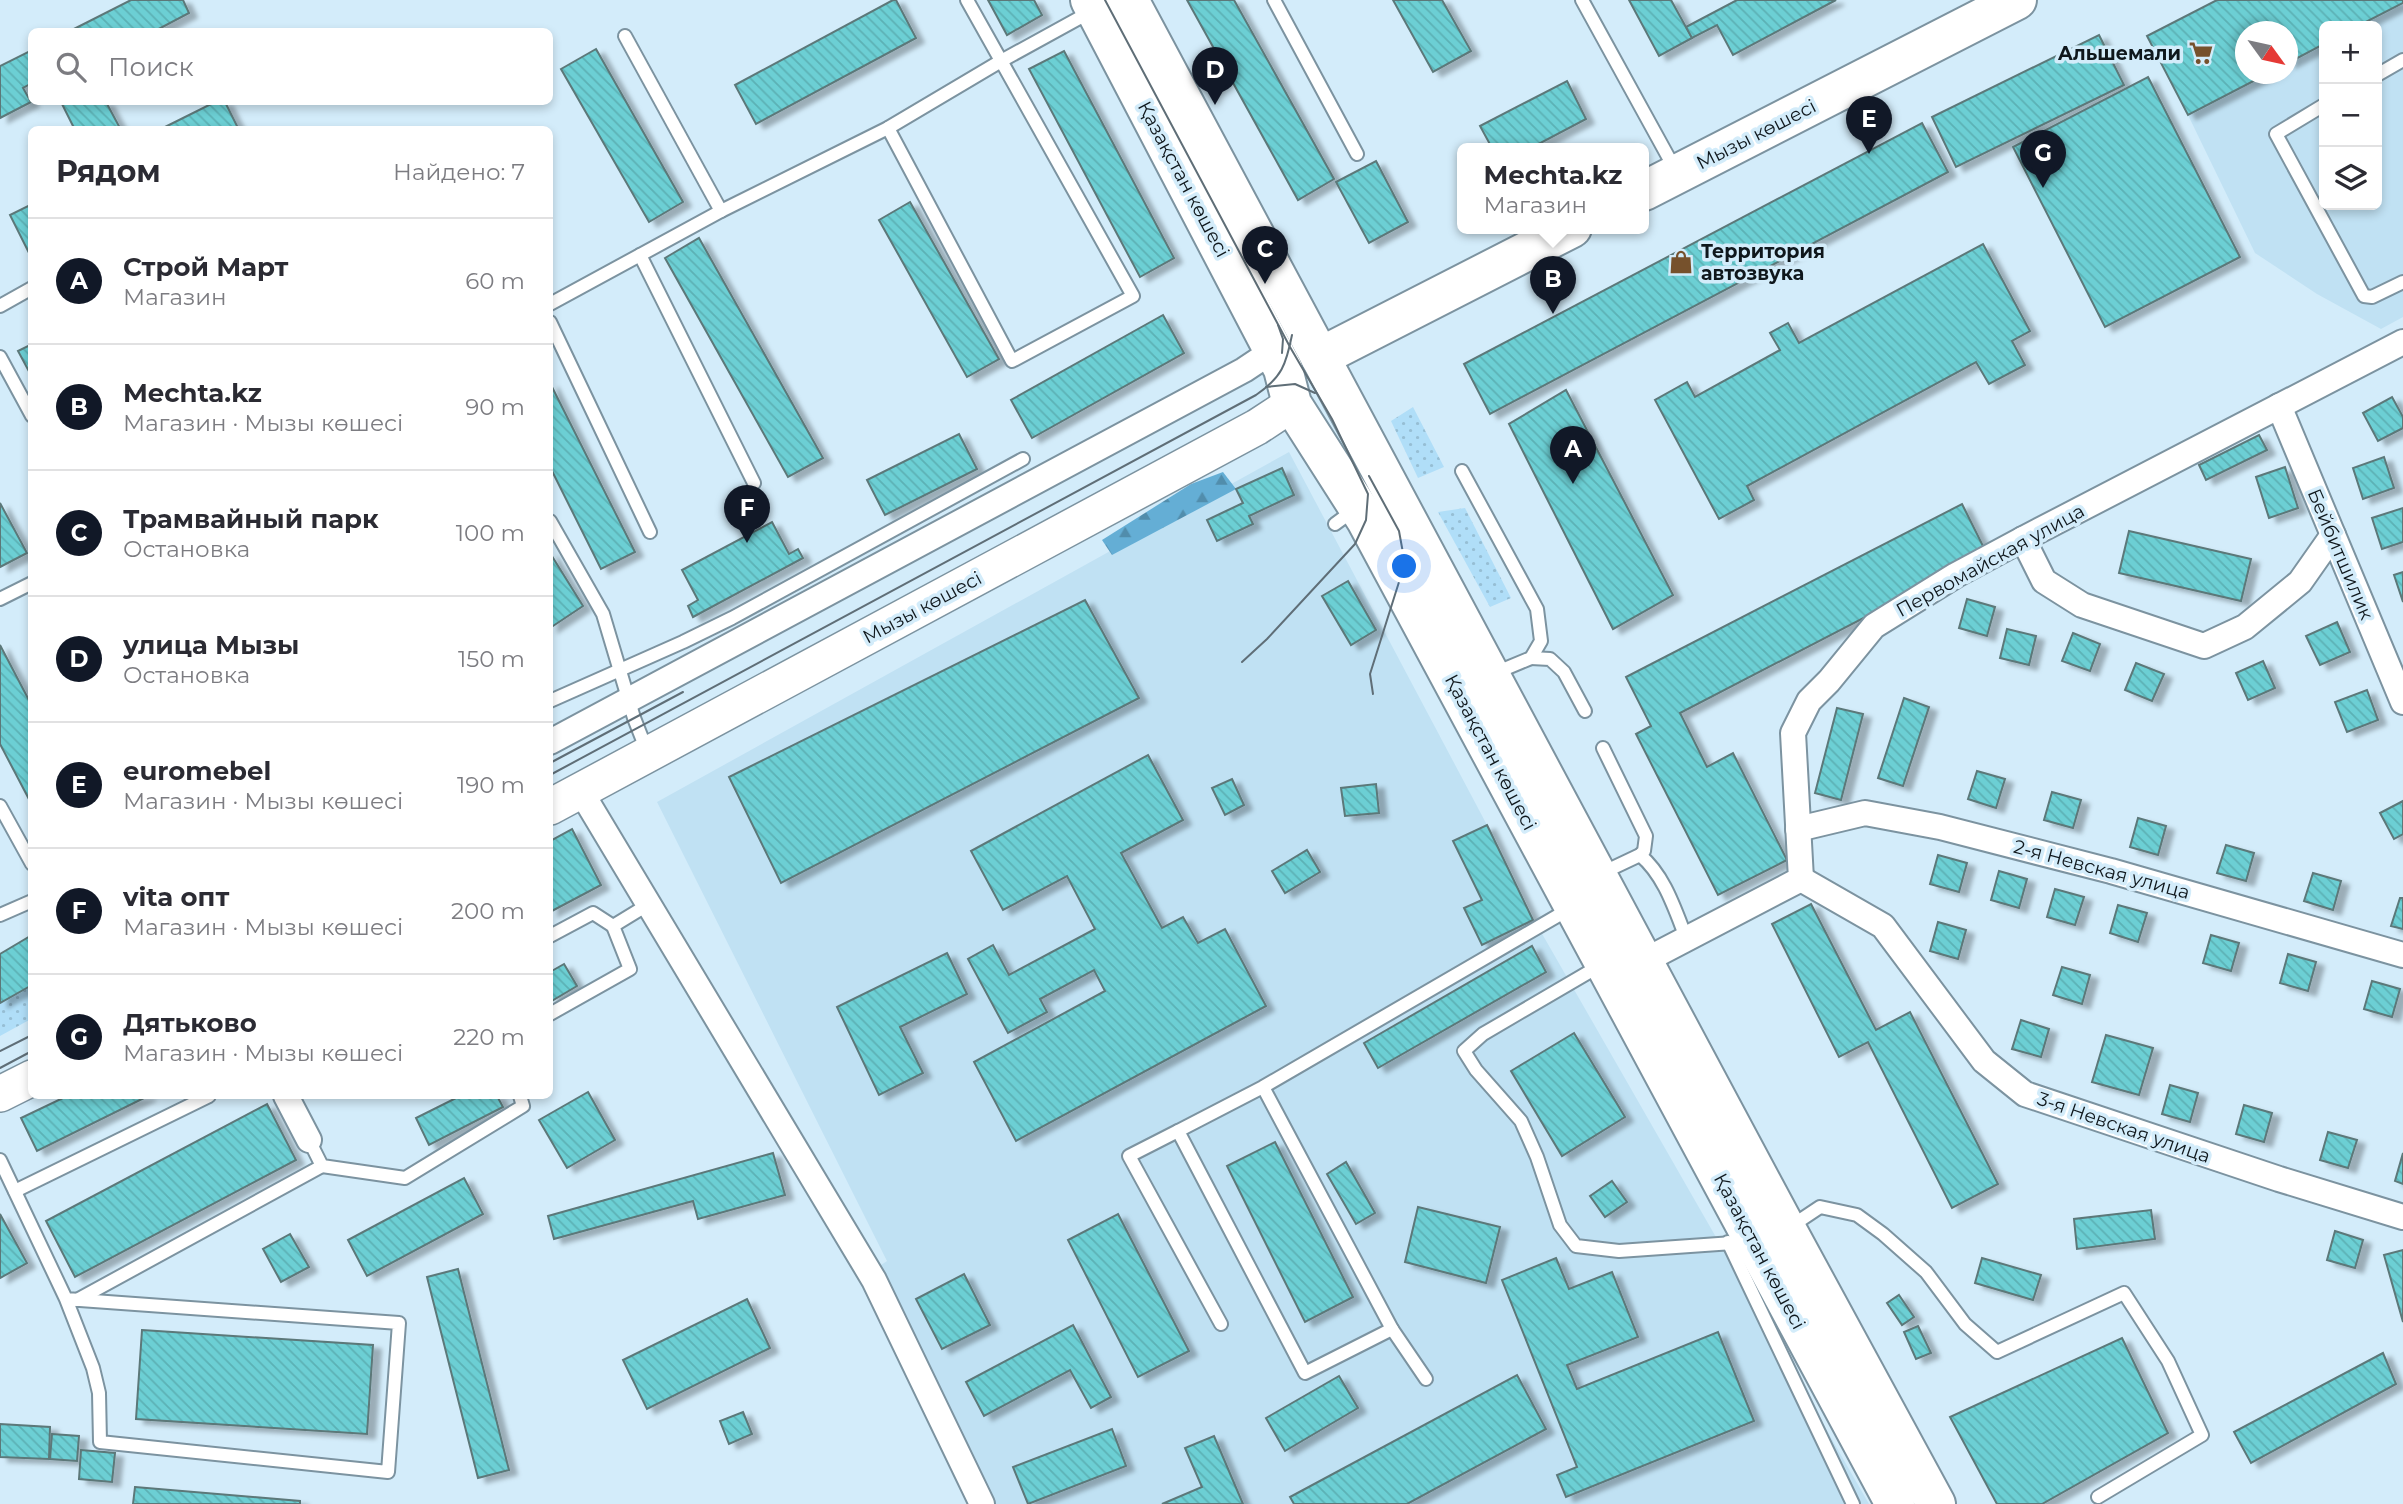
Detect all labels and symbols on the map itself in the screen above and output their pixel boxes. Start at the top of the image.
north arrow [2235,21,2298,84]
supermarket icon: Альшемали [2187,39,2215,67]
place label: Альшемали [2058,42,2181,65]
pin: D [1192,47,1238,105]
street label: Мызы көшесі [1693,94,1820,174]
pin: E [1846,96,1892,154]
street label: Қазақстан көшесі [1133,97,1234,261]
pin: G [2020,130,2066,188]
pin: C [1242,226,1288,284]
place label: Территория автозвука [1701,240,1825,285]
shop icon: Территория автозвука [1667,248,1695,276]
pin: B [1530,256,1576,314]
pin: A [1550,426,1596,484]
pin: F [724,485,770,543]
street label: Бейбитшилик [2303,485,2378,623]
street label: Первомайская улица [1892,499,2088,622]
your location [1387,549,1421,583]
street label: Мызы көшесі [859,566,986,648]
street label: Қазақстан көшесі [1440,670,1541,834]
street label: 2-я Невская улица [2011,835,2192,904]
street label: 3-я Невская улица [2034,1087,2213,1168]
street label: Қазақстан көшесі [1709,1169,1810,1333]

